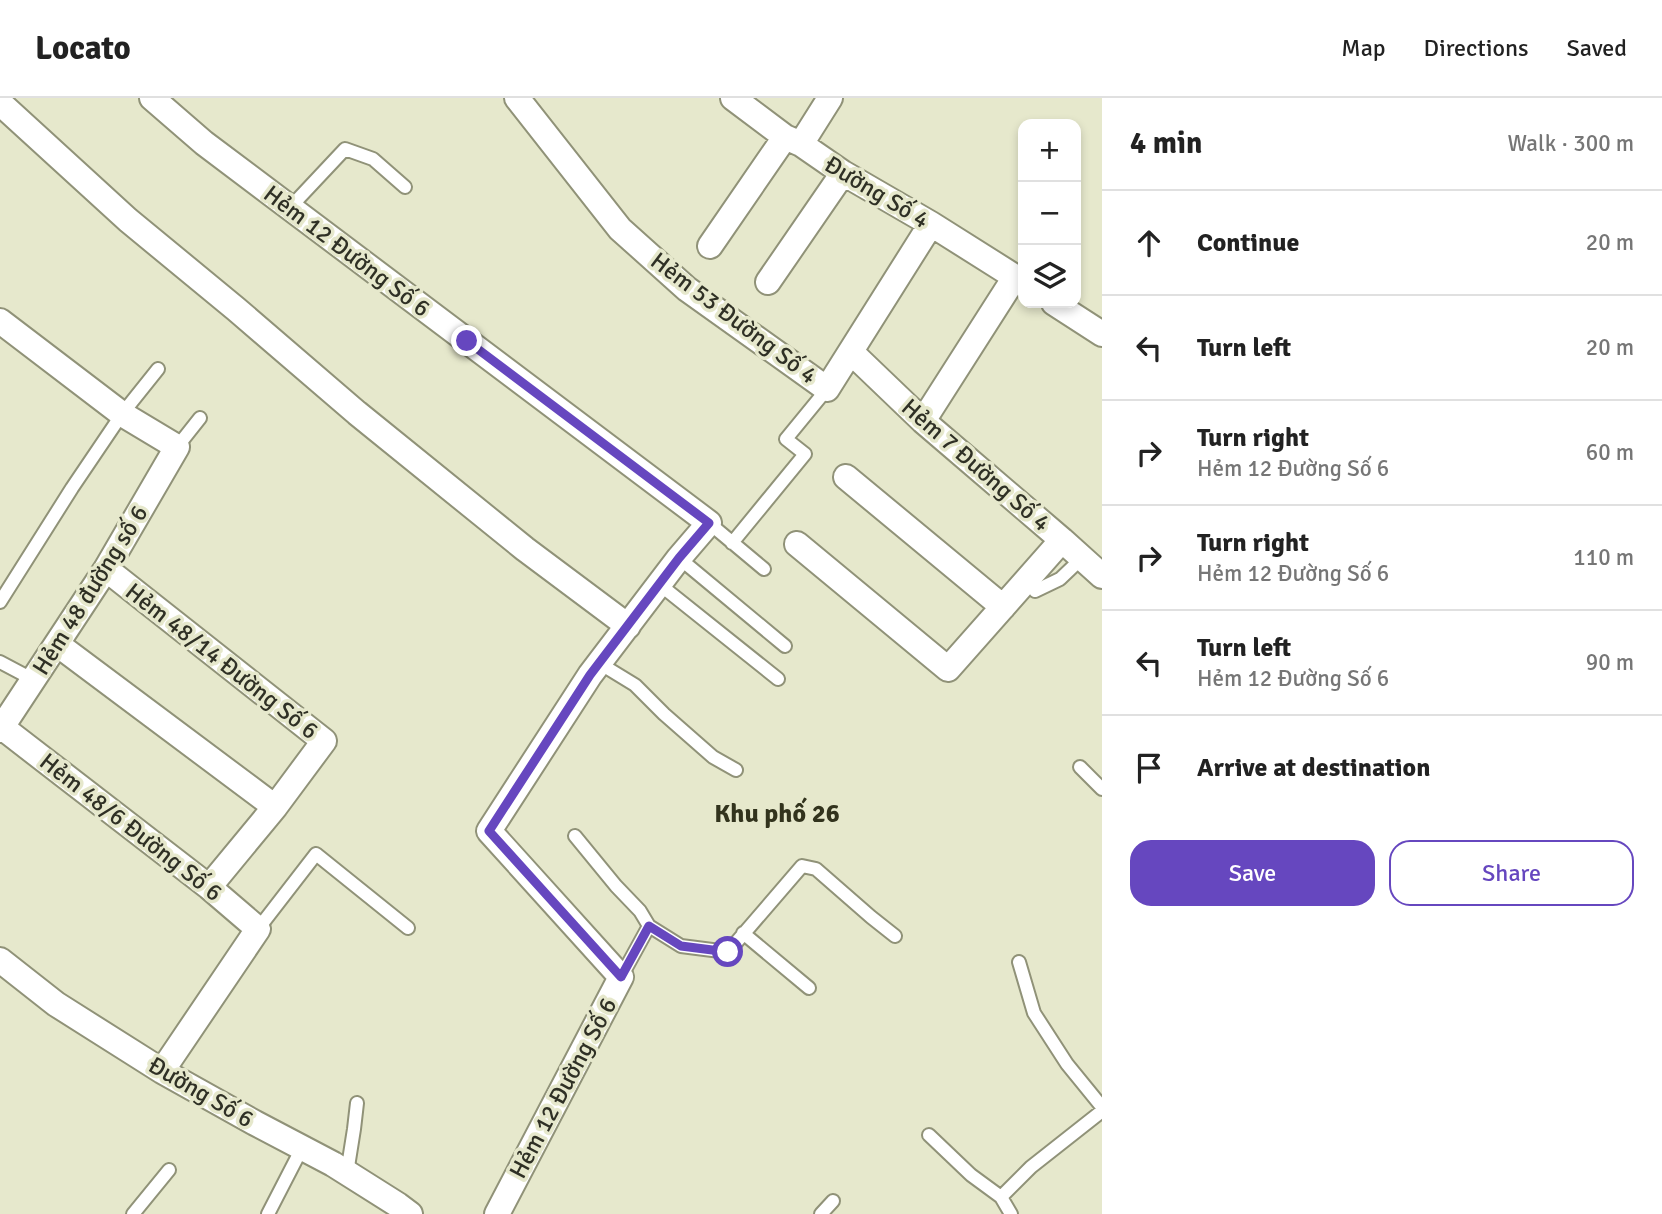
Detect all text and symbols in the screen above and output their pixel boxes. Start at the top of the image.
text: Locato [35,28,131,69]
text: Map [1341,33,1386,63]
text: Directions [1424,33,1529,63]
text: Saved [1567,33,1627,63]
map controls [1018,119,1081,308]
button: + [1018,119,1081,182]
text: 4 min [1130,125,1202,162]
text: Walk · 300 m [1508,129,1634,158]
street label: Đường Số 4 [819,149,935,235]
street label: Hẻm 12 Đường Số 6 [258,179,436,323]
button: − [1018,182,1081,245]
icon: ahead [1130,224,1168,262]
text: Continue [1197,227,1299,259]
text: 20 m [1586,228,1634,257]
button: layers [1018,245,1081,308]
street label: Hẻm 53 Đường Số 4 [645,246,823,390]
route end [451,325,482,356]
icon: left [1130,329,1168,367]
text: Turn left [1197,332,1291,364]
text: 20 m [1586,333,1634,362]
street label: Hẻm 7 Đường Số 4 [895,392,1057,538]
text: Turn right [1197,422,1309,454]
icon: right [1130,434,1168,472]
text: 60 m [1586,438,1634,467]
text: Hẻm 12 Đường Số 6 [1197,454,1389,483]
street label: Hẻm 48 đường số 6 [26,500,154,680]
text: Turn right [1197,527,1309,559]
icon: right [1130,539,1168,577]
text: 110 m [1573,543,1634,572]
text: Hẻm 12 Đường Số 6 [1197,559,1389,588]
street label: Hẻm 48/14 Đường Số 6 [120,576,324,746]
text: Turn left [1197,632,1291,664]
icon: left [1130,644,1168,682]
text: 90 m [1586,648,1634,677]
text: Hẻm 12 Đường Số 6 [1197,664,1389,693]
street label: Hẻm 48/6 Đường Số 6 [34,746,228,908]
icon: arrive [1130,749,1168,787]
text: Arrive at destination [1197,752,1430,784]
district label: Khu phố 26 [714,797,840,830]
button: Save [1130,840,1375,906]
button: Share [1389,840,1634,906]
route start [712,936,743,967]
street label: Hẻm 12 Đường Số 6 [503,992,623,1184]
street label: Đường Số 6 [143,1050,259,1134]

